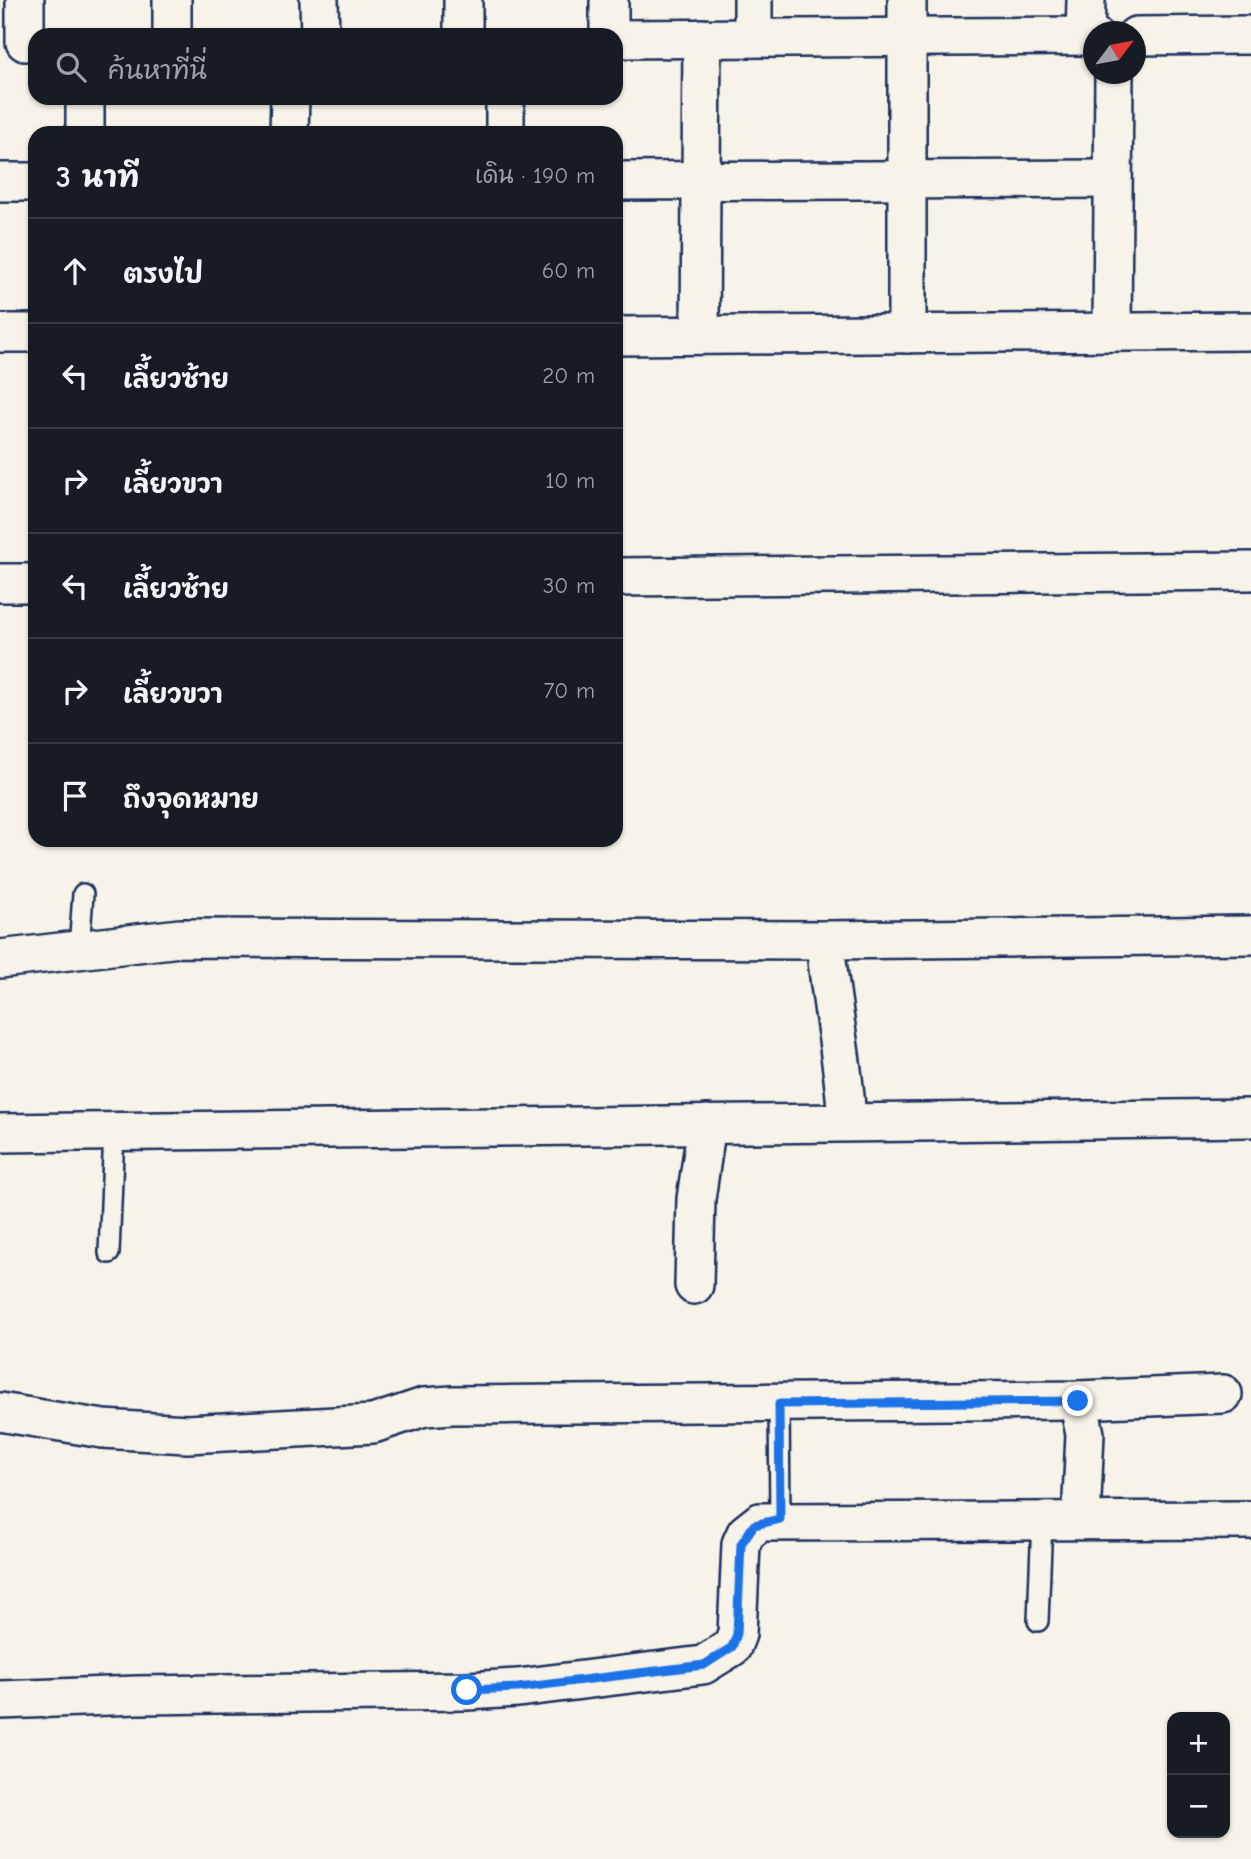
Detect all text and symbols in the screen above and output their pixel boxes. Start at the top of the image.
north arrow [1083,21,1146,84]
search box [28,28,623,105]
icon: search [52,48,90,86]
text: ค้นหาที่นี่ [108,56,207,86]
text: 3 นาที [56,160,139,195]
text: เดิน · 190 m [475,162,595,189]
icon: ahead [56,252,94,290]
text: 60 m [542,257,595,284]
text: ตรงไป [123,260,203,290]
icon: left [56,357,94,395]
text: 20 m [542,362,595,389]
text: เลี้ยวซ้าย [123,365,229,395]
icon: right [56,462,94,500]
text: 10 m [545,467,595,494]
text: เลี้ยวขวา [123,470,223,500]
icon: left [56,567,94,605]
text: 30 m [543,572,595,599]
text: เลี้ยวซ้าย [123,575,229,605]
icon: right [56,672,94,710]
text: 70 m [543,677,595,704]
text: เลี้ยวขวา [123,680,223,710]
icon: arrive [56,777,94,815]
text: ถึงจุดหมาย [123,785,259,815]
route end [1062,1385,1093,1416]
route start [451,1674,482,1705]
map controls [1167,1712,1230,1838]
button: + [1167,1712,1230,1775]
button: − [1167,1775,1230,1838]

